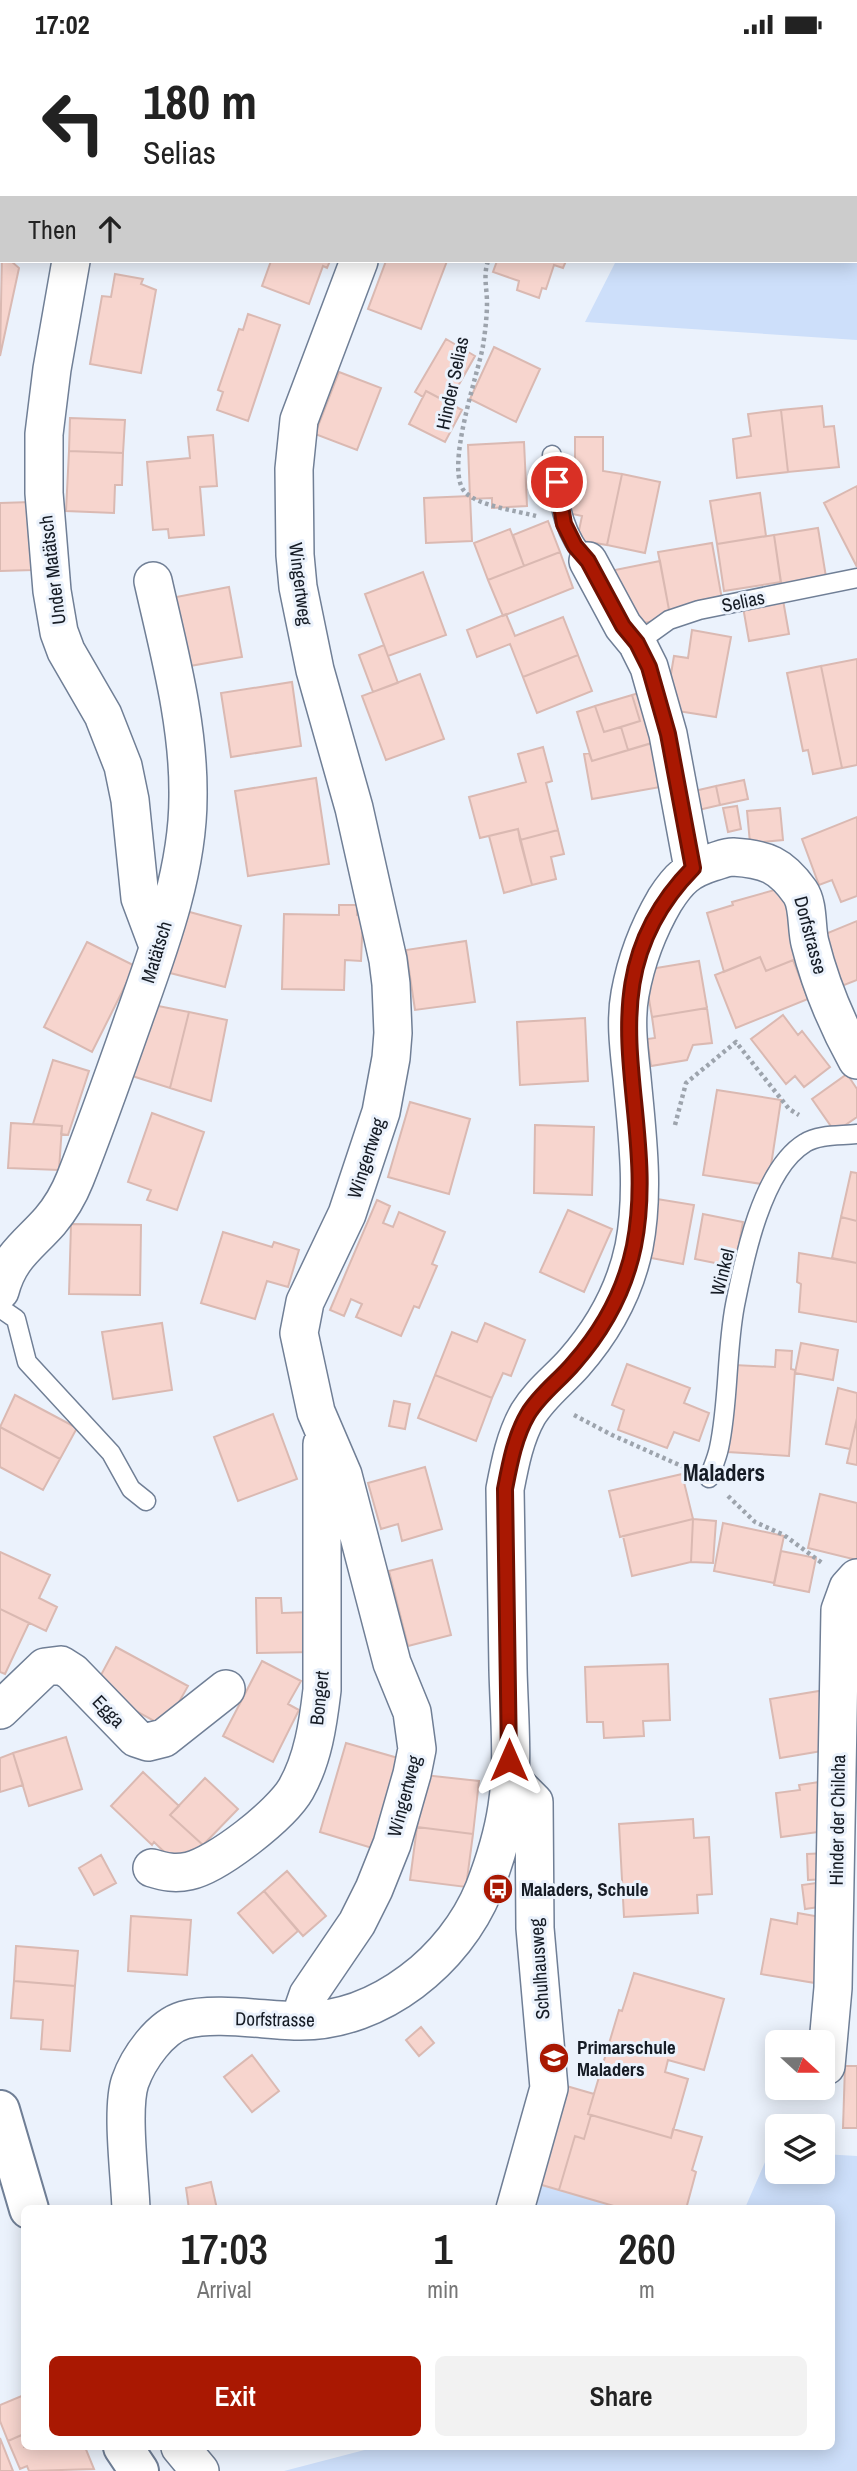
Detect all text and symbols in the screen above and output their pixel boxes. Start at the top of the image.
text: 17:02 [35,7,90,42]
text: 180 m [143,68,257,134]
icon: left [28,77,119,168]
text: Selias [143,131,216,174]
icon: ahead [91,210,129,248]
text: Then [28,212,77,247]
street label: Hinder Selias [429,334,475,432]
pin [527,452,587,512]
icon: arrive [538,463,576,501]
street label: Under Matätsch [32,514,72,626]
street label: Wingertweg [283,541,319,627]
street label: Selias [719,584,767,618]
street label: Dorfstrasse [788,893,834,977]
street label: Matätsch [134,918,178,986]
street label: Wingertweg [341,1114,391,1202]
street label: Winkel [704,1246,740,1298]
district label: Maladers [683,1457,765,1488]
street label: Bongert [303,1669,335,1726]
street label: Egga [87,1689,131,1733]
position arrow [472,1723,546,1797]
street label: Wingertweg [381,1752,427,1840]
street label: Hinder der Chilcha [823,1754,851,1886]
bus stop icon: Maladers, Schule [481,1872,515,1906]
place label: Maladers, Schule [521,1876,649,1902]
street label: Schulhausweg [522,1917,556,2020]
street label: Dorfstrasse [235,2005,315,2033]
north arrow [765,2030,835,2100]
map controls [765,2030,835,2184]
place label: Primarschule Maladers [577,2034,676,2082]
school or university icon: Primarschule Maladers [537,2041,571,2075]
button: layers [765,2114,835,2184]
text: 17:03 [180,2221,268,2277]
text: 1 [433,2221,453,2277]
text: 260 [618,2221,676,2277]
text: Arrival [197,2274,251,2305]
text: min [427,2274,459,2305]
text: m [639,2274,655,2305]
button: Exit [49,2356,421,2436]
button: Share [435,2356,807,2436]

